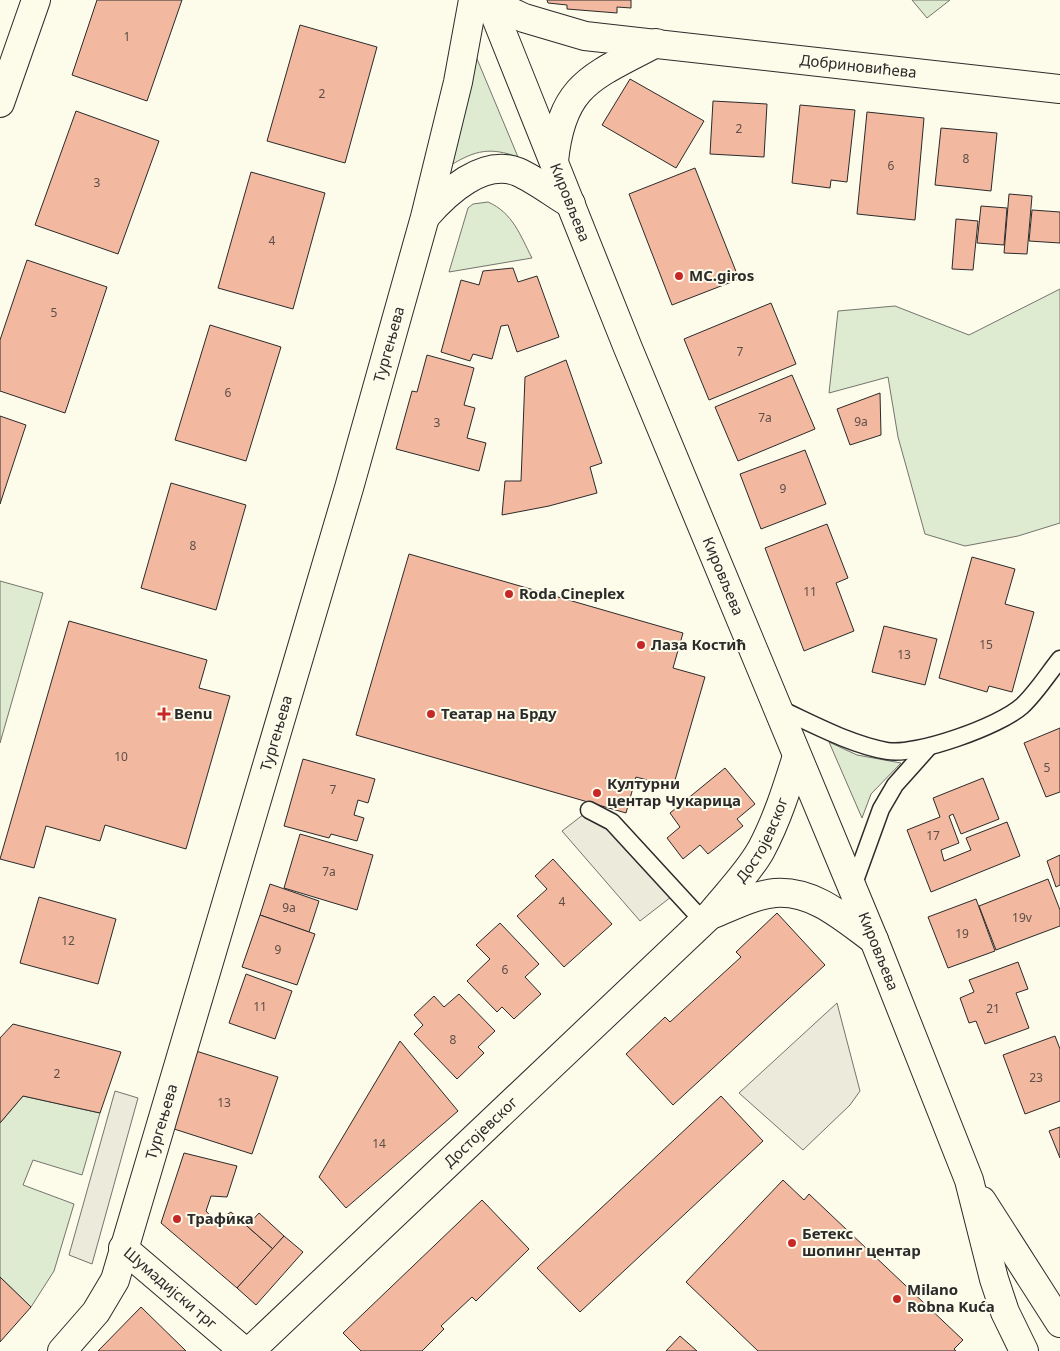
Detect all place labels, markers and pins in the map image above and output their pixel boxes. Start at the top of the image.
place label: MC.giros [689,265,754,285]
marker: MC.giros [673,270,685,282]
place label: Roda Cineplex [519,583,625,603]
marker: Roda Cineplex [503,588,515,600]
place label: Лаза Костић [651,634,746,654]
marker: Лаза Костић [635,639,647,651]
place label: Benu [174,703,212,723]
place label: Театар на Брду [441,703,557,723]
marker: Benu [158,708,170,720]
marker: Театар на Брду [425,708,437,720]
place label: Културни центар Чукарица [607,773,741,810]
marker: Културни центар Чукарица [591,787,603,799]
place label: Трафика [187,1208,254,1228]
marker: Трафика [171,1213,183,1225]
place label: Бетекс шопинг центар [802,1223,921,1260]
marker: Бетекс шопинг центар [786,1237,798,1249]
place label: Milano Robna Kuća [907,1279,995,1316]
marker: Milano Robna Kuća [891,1293,903,1305]

